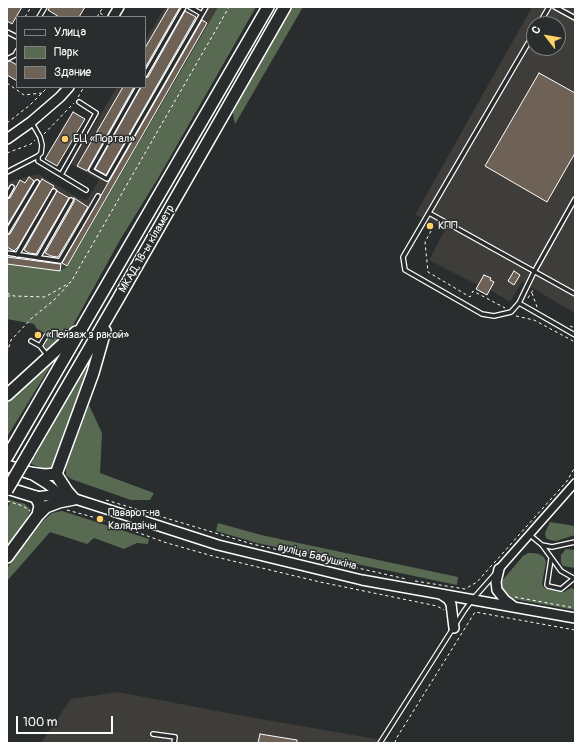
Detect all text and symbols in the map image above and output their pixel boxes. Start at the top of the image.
legend [16,16,146,88]
north arrow [526,16,566,56]
text: С [529,24,543,36]
text: Улица [54,25,86,40]
text: Парк [54,45,79,60]
text: Здание [54,65,91,80]
place label: БЦ «Портал» [73,132,135,146]
marker: БЦ «Портал» [60,134,70,144]
street label: МКАД, 18-ы кіламетр [117,203,177,295]
place label: КПП [438,219,458,233]
marker: КПП [425,221,435,231]
place label: «Пейзаж з ракой» [46,328,129,342]
marker: «Пейзаж з ракой» [33,330,43,340]
place label: Паварот на Калядзічы [108,506,160,532]
marker: Паварот на Калядзічы [95,514,105,524]
street label: вуліца Бабушкіна [276,541,358,573]
scale bar [18,708,115,734]
text: 100 m [23,715,57,730]

